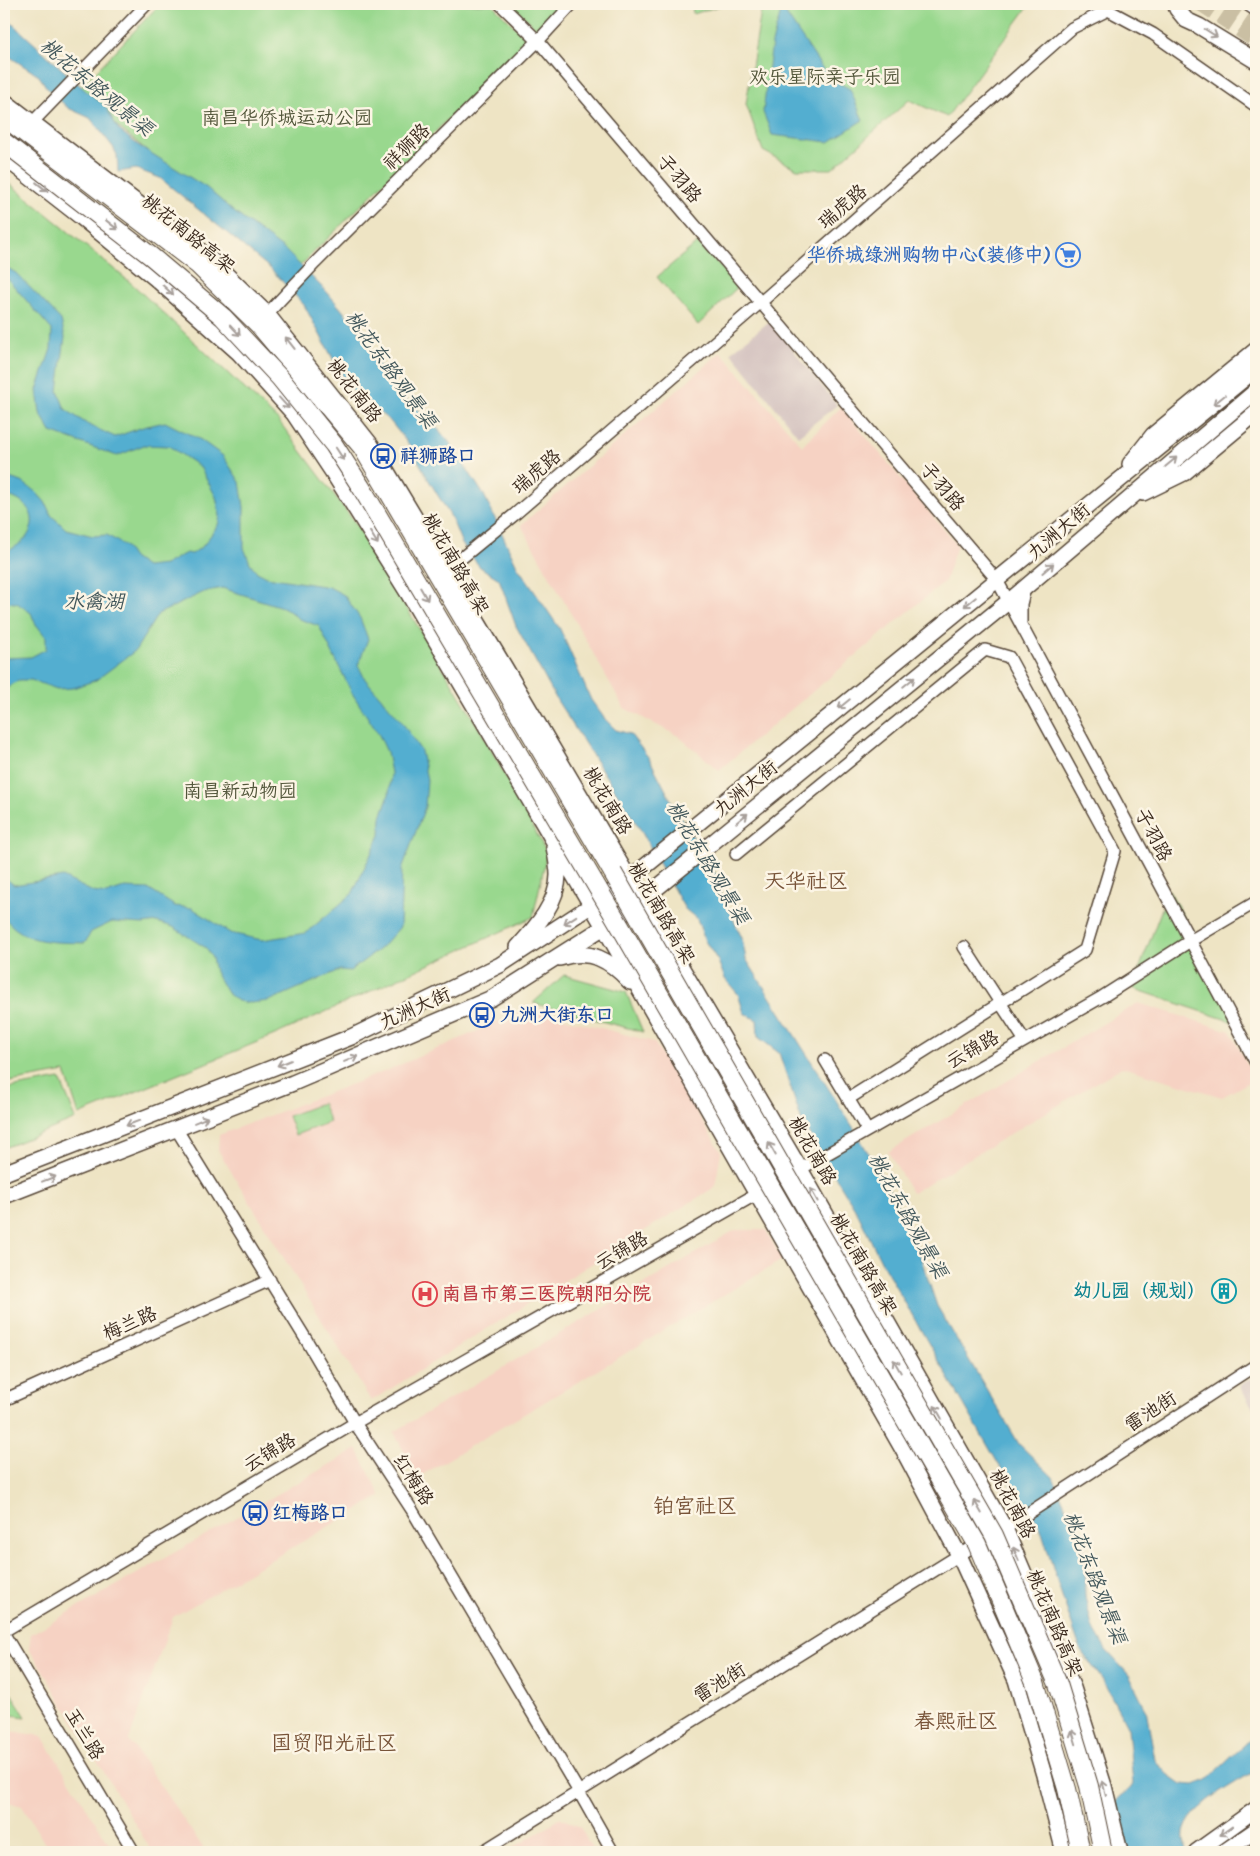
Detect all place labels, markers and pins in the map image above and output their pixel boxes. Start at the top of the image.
supermarket icon: 华侨城绿洲购物中心(装修中) [1055,242,1081,268]
place label: 华侨城绿洲购物中心(装修中) [807,243,1050,268]
bus stop icon: 祥狮路口 [370,443,396,469]
place label: 祥狮路口 [400,444,476,469]
bus stop icon: 九洲大街东口 [469,1002,495,1028]
place label: 九洲大街东口 [500,1003,614,1028]
building icon: 幼儿园（规划） [1211,1278,1237,1304]
place label: 幼儿园（规划） [1073,1279,1206,1304]
hospital icon: 南昌市第三医院朝阳分院 [412,1281,438,1307]
place label: 南昌市第三医院朝阳分院 [442,1282,651,1307]
bus stop icon: 红梅路口 [242,1500,268,1526]
place label: 红梅路口 [272,1501,348,1526]

